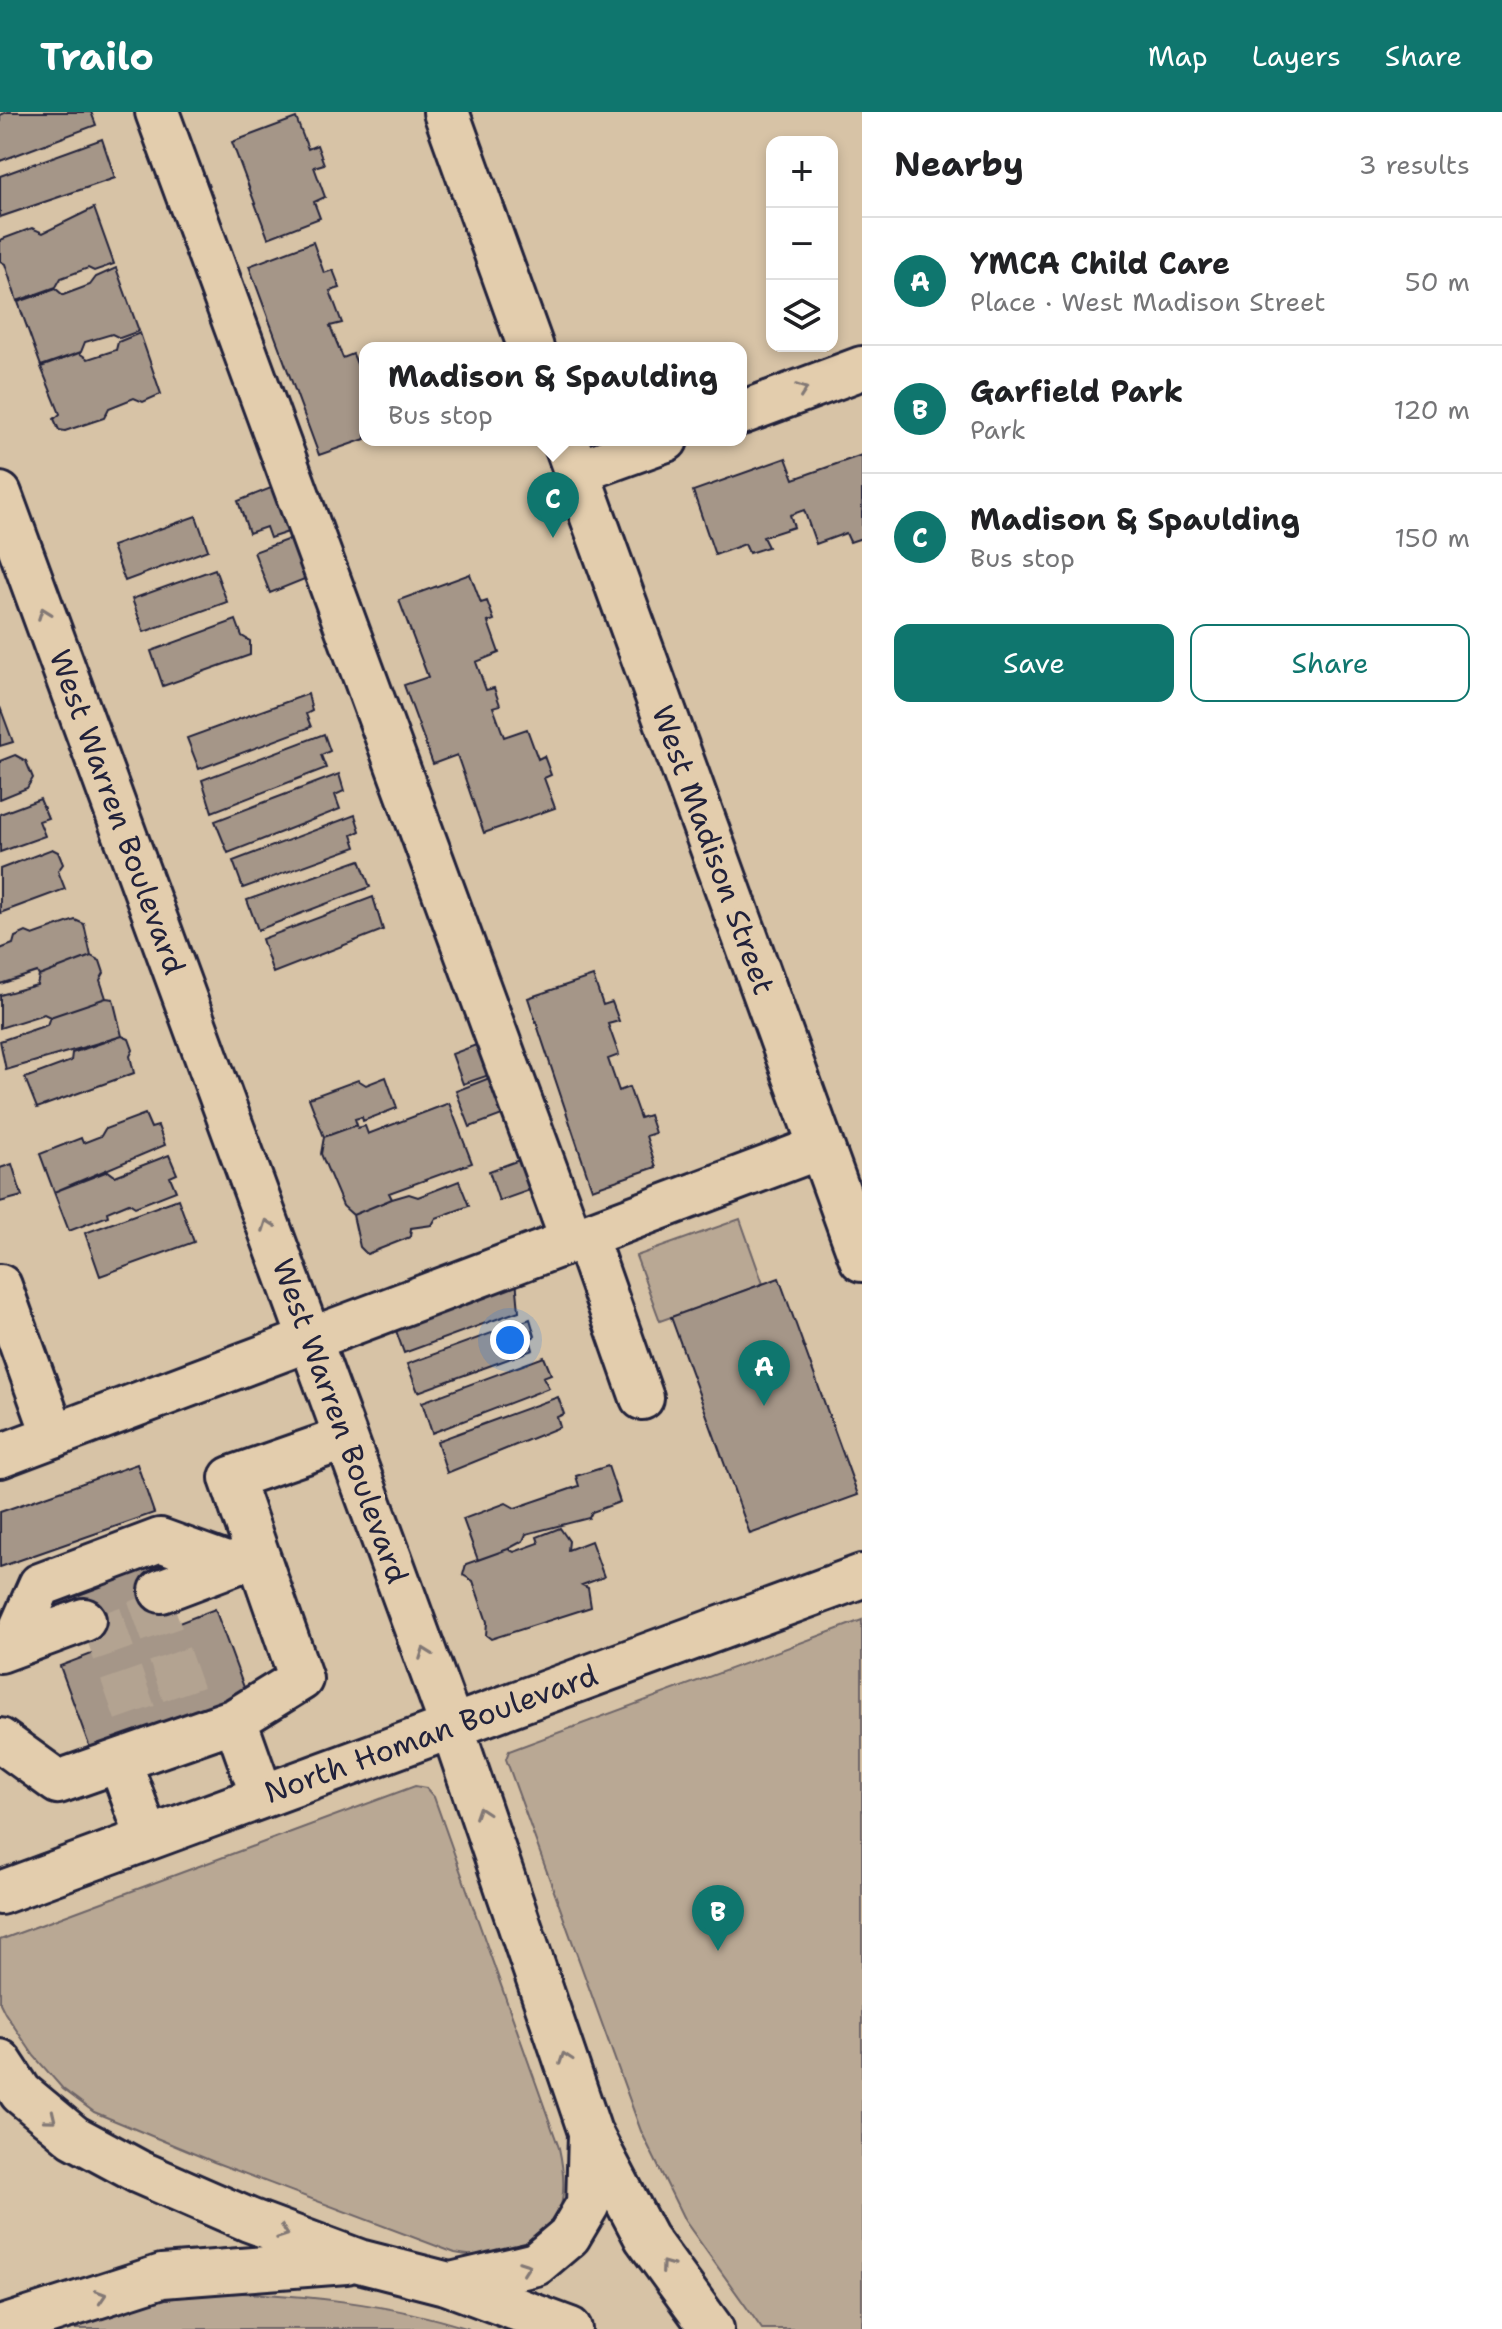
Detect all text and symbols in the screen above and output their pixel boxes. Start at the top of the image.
text: Trailo [40,31,154,82]
text: Map [1148,37,1208,75]
text: Layers [1252,37,1341,75]
text: Share [1385,37,1462,75]
map controls [766,136,838,352]
button: + [766,136,838,208]
text: Nearby [894,141,1024,187]
text: 3 results [1358,147,1470,182]
button: − [766,208,838,280]
text: YMCA Child Care [970,243,1230,284]
text: A [910,264,930,299]
text: 50 m [1405,264,1470,299]
button: layers [766,280,838,352]
text: Place · West Madison Street [970,284,1326,319]
popup [359,342,747,446]
text: Madison & Spaulding [388,356,718,397]
text: Garfield Park [970,371,1183,412]
one-way arrow [794,384,808,400]
text: B [912,392,928,427]
text: 120 m [1394,392,1470,427]
text: Bus stop [388,397,493,432]
text: Park [970,412,1026,447]
pin: C [527,472,579,538]
text: Madison & Spaulding [970,499,1300,540]
text: C [912,520,928,555]
text: 150 m [1394,520,1470,555]
text: Bus stop [970,540,1075,575]
one-way arrow [37,607,53,621]
button: Save [894,624,1174,702]
button: Share [1190,624,1470,702]
street label: West Warren Boulevard [40,644,195,980]
street label: West Madison Street [642,699,785,1000]
one-way arrow [261,1219,278,1233]
street label: West Warren Boulevard [263,1253,418,1589]
your location [490,1320,530,1360]
pin: A [738,1340,790,1406]
one-way arrow [419,1647,435,1661]
street label: North Homan Boulevard [258,1654,603,1813]
one-way arrow [475,1806,491,1820]
pin: B [692,1885,744,1951]
one-way arrow [558,2052,574,2066]
one-way arrow [42,2108,56,2123]
one-way arrow [275,2223,289,2239]
one-way arrow [517,2260,531,2276]
one-way arrow [662,2260,676,2275]
one-way arrow [93,2289,107,2305]

